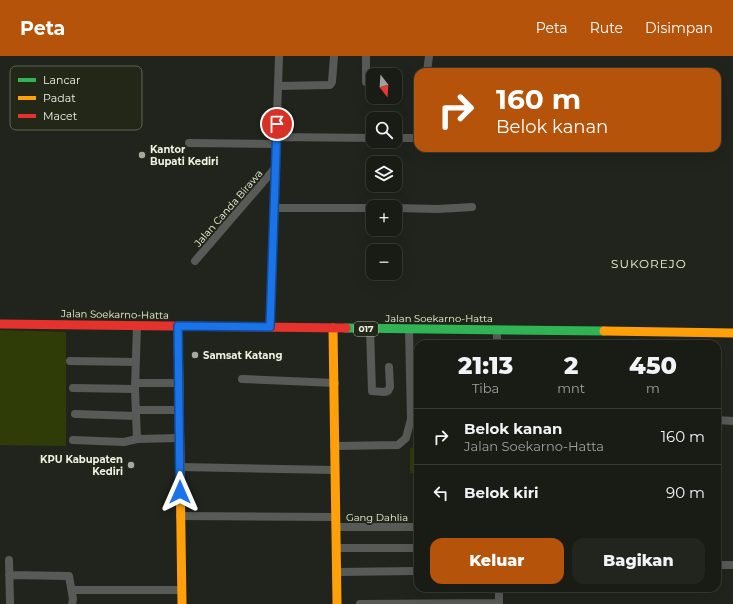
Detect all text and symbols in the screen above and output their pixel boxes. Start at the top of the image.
text: Peta [20,17,65,40]
text: Peta [536,19,568,37]
text: Rute [590,19,623,37]
text: Disimpan [645,19,713,37]
legend [10,66,142,130]
north arrow [366,68,402,104]
map controls [366,68,402,280]
text: Lancar [43,73,81,87]
text: 160 m [496,82,581,116]
icon: right [430,84,482,136]
text: Padat [43,91,76,105]
pin [260,107,294,141]
text: Macet [43,109,78,123]
button: search [366,112,402,148]
icon: arrive [266,113,288,135]
text: Belok kanan [496,116,608,138]
place label: Kantor Bupati Kediri [150,143,218,168]
marker: Kantor Bupati Kediri [137,150,147,160]
button: layers [366,156,402,192]
street label: Jalan Canda Birawa [191,167,265,250]
button: + [366,200,402,236]
button: − [366,244,402,280]
district label: SUKOREJO [611,256,687,271]
street label: Jalan Soekarno-Hatta [60,307,169,322]
street label: Jalan Soekarno-Hatta [384,312,493,325]
road number: 017 [354,322,378,336]
place label: Samsat Katang [203,349,282,362]
marker: Samsat Katang [190,350,200,360]
text: 21:13 [458,351,513,380]
text: 2 [564,351,578,380]
text: 450 [629,351,677,380]
text: Tiba [472,380,499,396]
text: mnt [557,380,585,396]
text: m [646,380,660,396]
text: Belok kanan [464,419,562,438]
icon: right [430,426,452,448]
text: 160 m [661,427,705,446]
text: Jalan Soekarno-Hatta [464,438,604,454]
place label: KPU Kabupaten Kediri [40,453,123,478]
marker: KPU Kabupaten Kediri [126,460,136,470]
position arrow [159,471,201,513]
icon: left [430,482,452,504]
text: Belok kiri [464,483,539,502]
text: 90 m [666,483,705,502]
street label: Gang Dahlia [346,511,408,524]
button: Keluar [430,538,564,584]
button: Bagikan [572,538,705,584]

